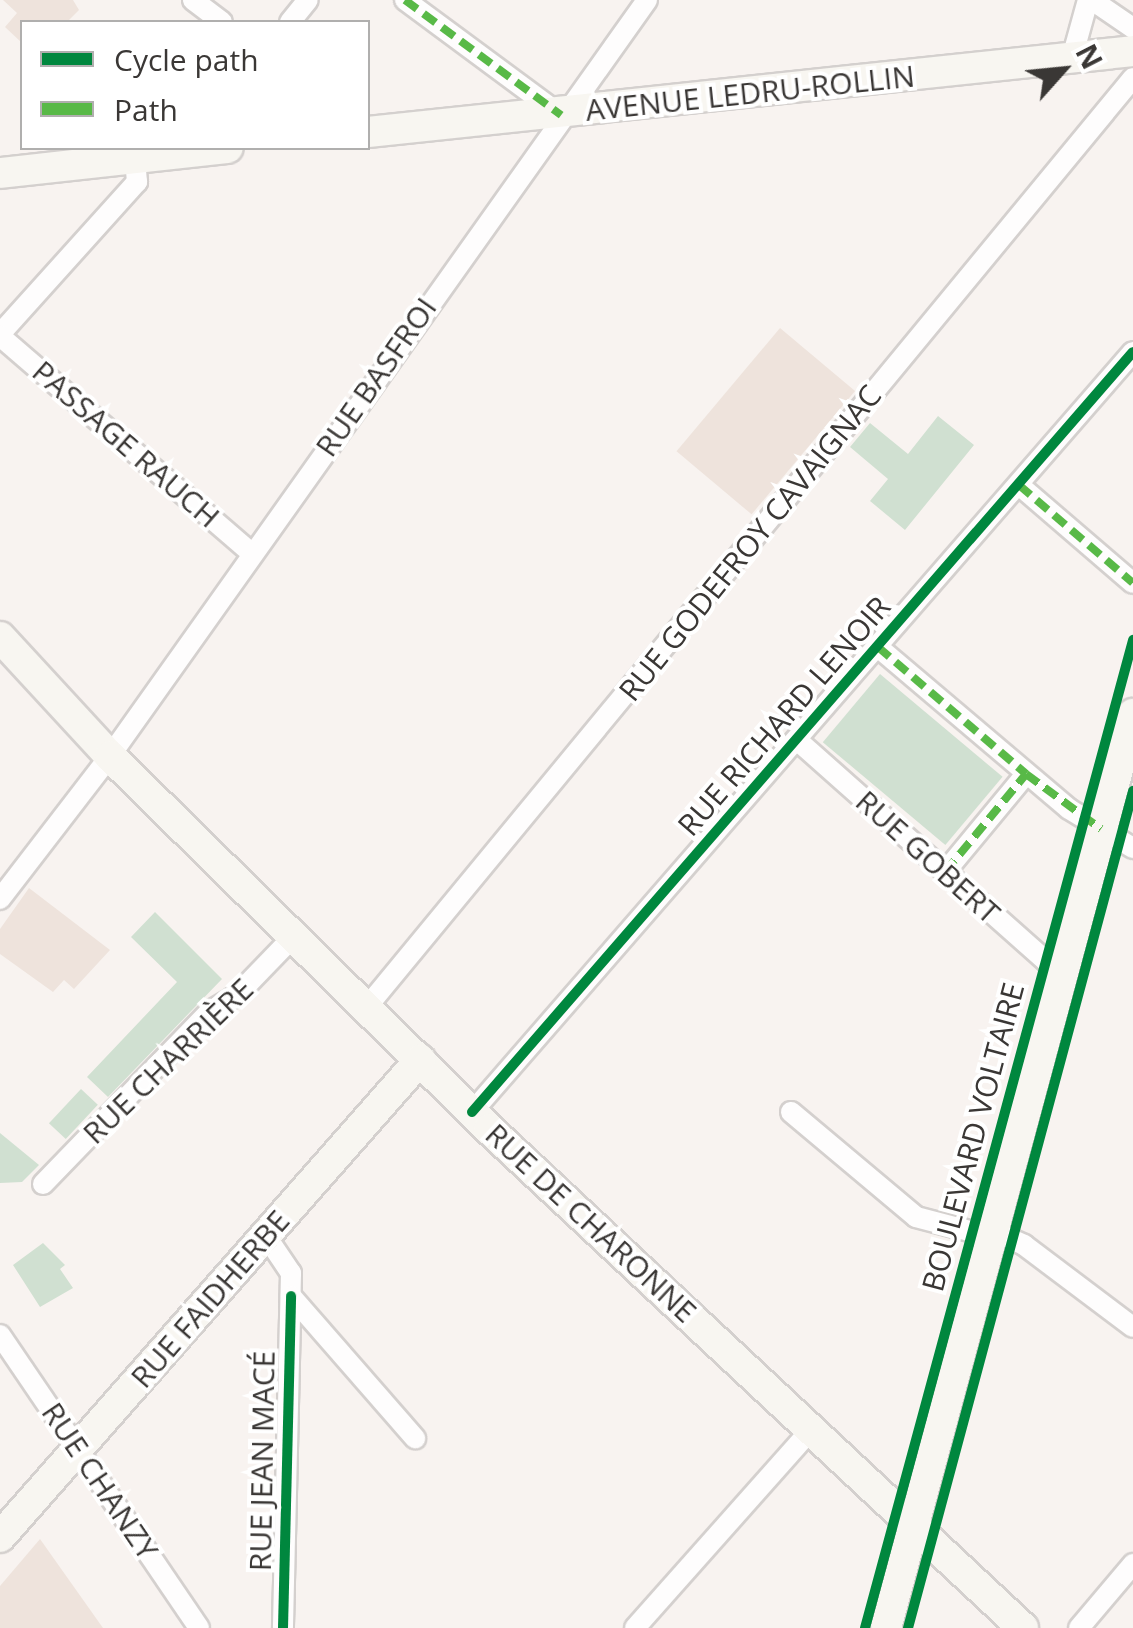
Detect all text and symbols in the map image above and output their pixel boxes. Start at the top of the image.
legend [20,20,370,150]
north arrow [1013,20,1113,120]
text: N [1068,38,1112,75]
text: Cycle path [114,39,259,80]
street label: AVENUE LEDRU-ROLLIN [584,58,916,128]
text: Path [114,89,178,130]
street label: RUE BASFROI [308,291,444,463]
street label: PASSAGE RAUCH [25,353,227,535]
street label: RUE GODEFROY CAVAIGNAC [612,378,888,708]
street label: RUE RICHARD LENOIR [670,589,898,843]
street label: RUE GOBERT [849,783,1007,931]
street label: RUE CHARRIÈRE [76,971,260,1151]
street label: BOULEVARD VOLTAIRE [914,979,1032,1295]
street label: RUE DE CHARONNE [478,1116,704,1330]
street label: RUE FAIDHERBE [123,1203,297,1395]
street label: RUE JEAN MACÉ [242,1350,282,1572]
street label: RUE CHANZY [34,1396,166,1566]

